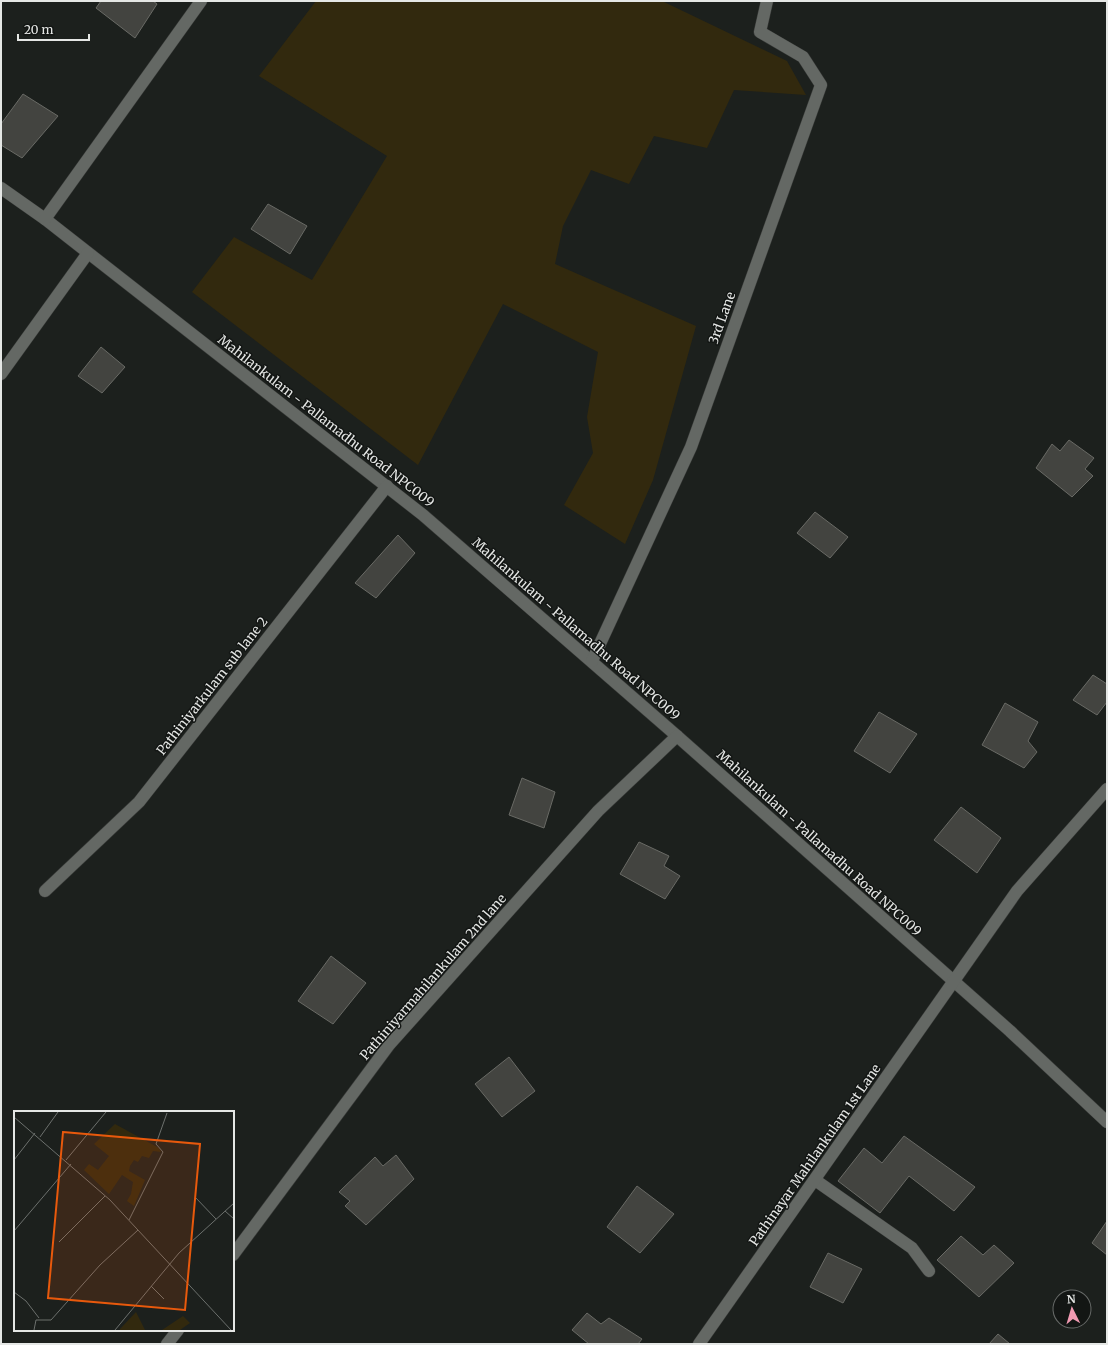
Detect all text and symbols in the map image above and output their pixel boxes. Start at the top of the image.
scale bar [18,16,89,42]
text: 20 m [24,22,53,37]
street label: 3rd Lane [705,289,739,346]
street label: Mahilankulam - Pallamadhu Road NPC009 [214,331,438,511]
street label: Mahilankulam - Pallamadhu Road NPC009 [469,534,684,724]
street label: Pathiniyarkulam sub lane 2 [153,613,271,759]
street label: Mahilankulam - Pallamadhu Road NPC009 [713,746,925,940]
street label: Pathiniyarmahilankulam 2nd lane [356,890,510,1064]
street label: Pathinayar Mahilankulam 1st Lane [745,1061,885,1249]
inset map [14,1111,234,1331]
north arrow [1052,1289,1092,1329]
text: N [1066,1292,1076,1306]

